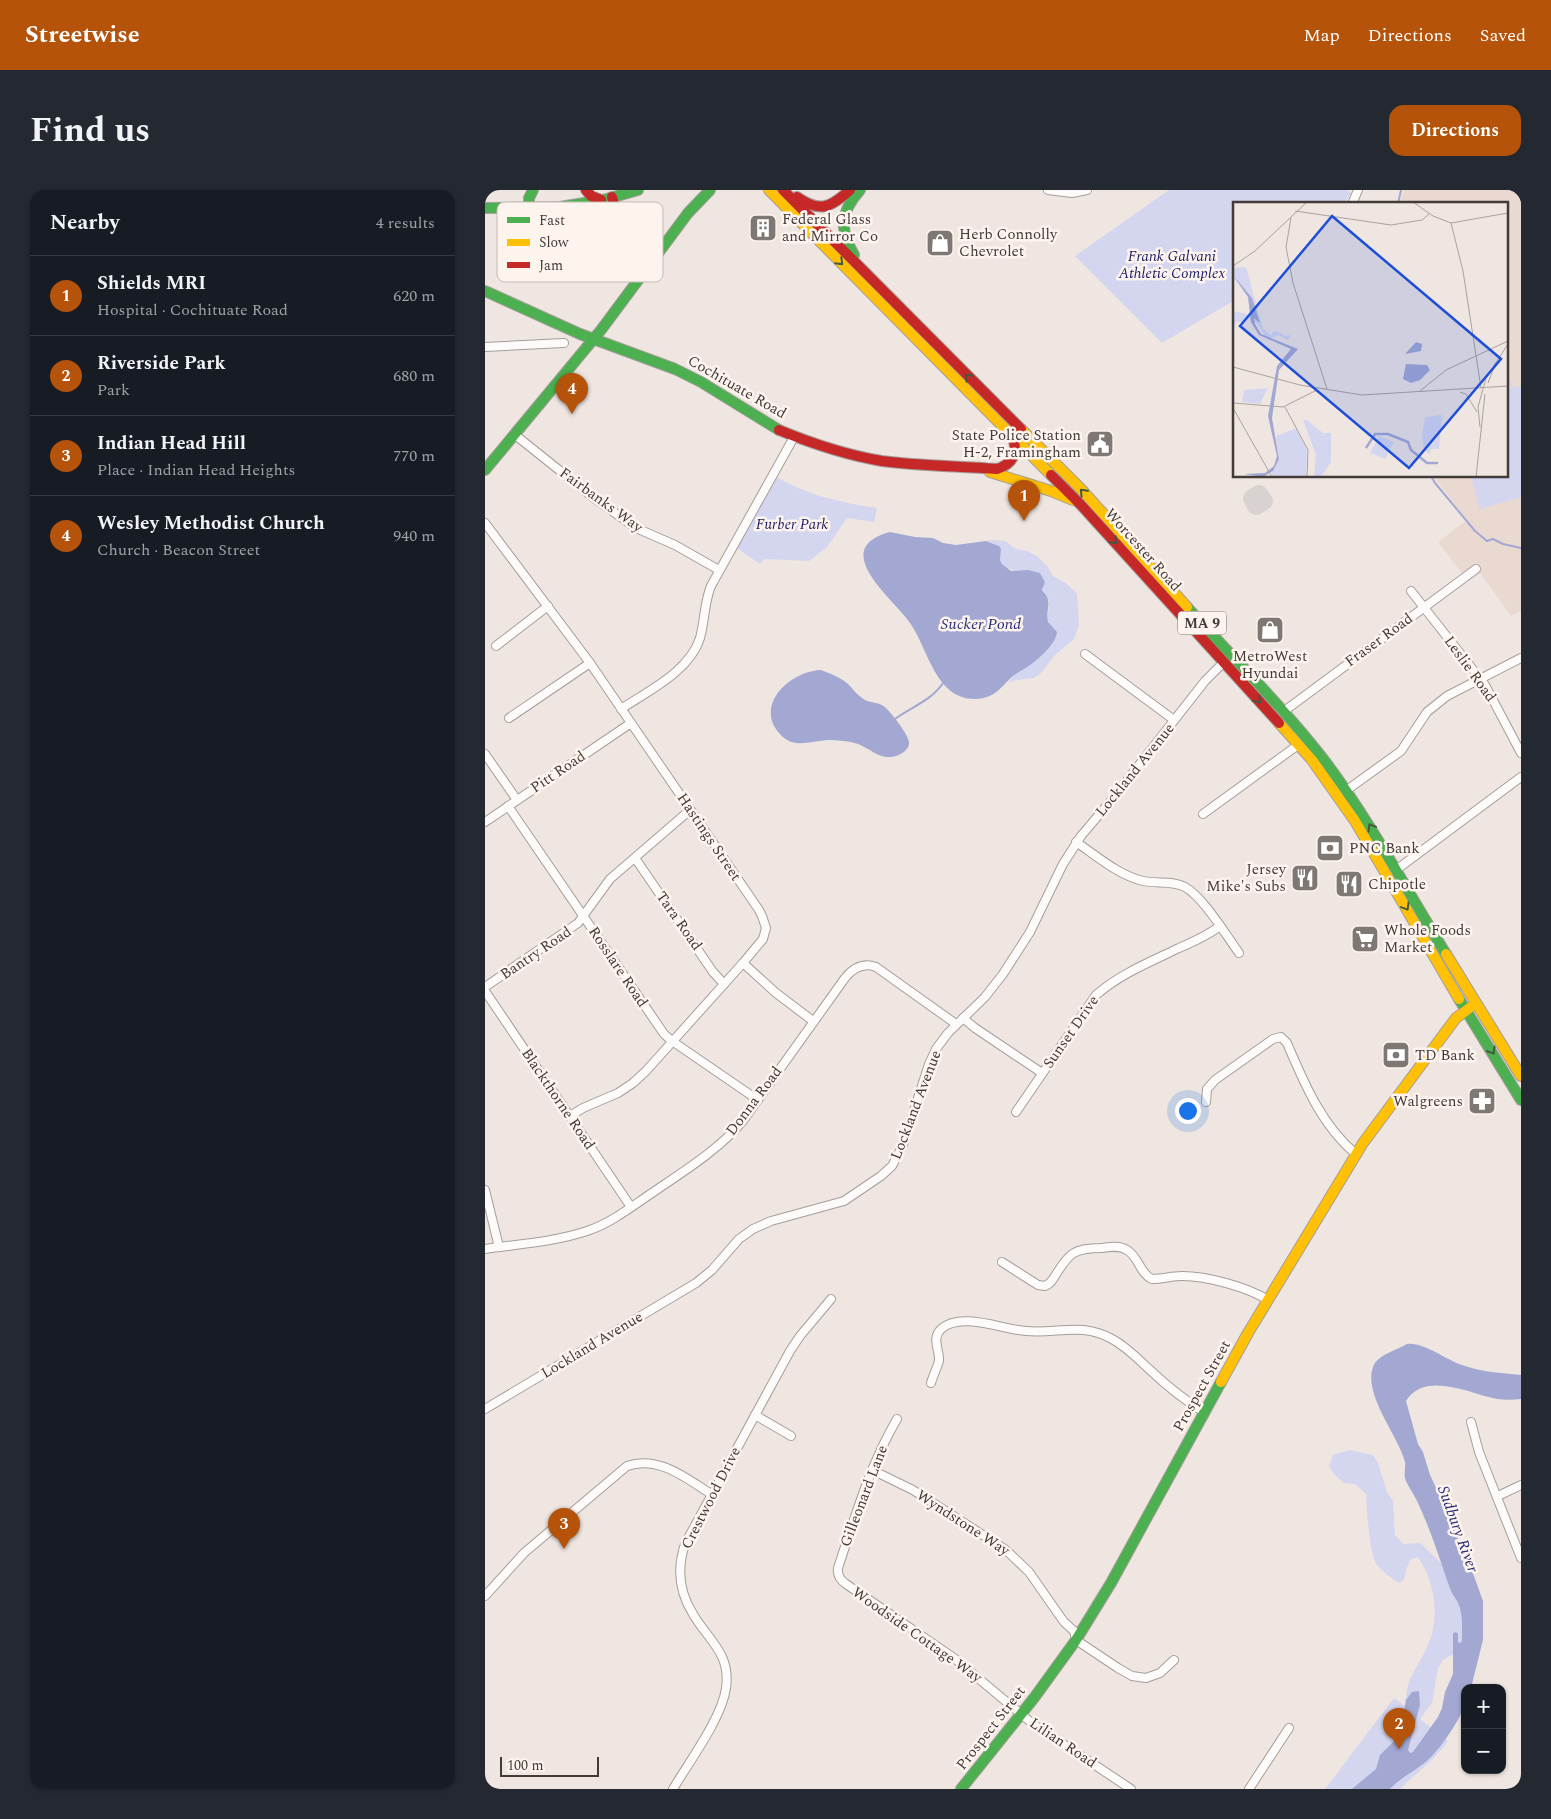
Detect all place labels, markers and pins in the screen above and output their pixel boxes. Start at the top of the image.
place label: Federal Glass and Mirror Co [782,208,878,248]
building icon: Federal Glass and Mirror Co [748,213,778,243]
place label: Herb Connolly Chevrolet [959,223,1058,263]
shop icon: Herb Connolly Chevrolet [925,228,955,258]
pin: 4 [556,373,588,414]
place label: State Police Station H-2, Framingham [952,424,1081,464]
public building icon: State Police Station H-2, Framingham [1085,429,1115,459]
pin: 1 [1008,480,1040,521]
shop icon: MetroWest Hyundai [1255,615,1285,645]
place label: MetroWest Hyundai [1233,645,1307,685]
bank icon: PNC Bank [1315,833,1345,863]
place label: PNC Bank [1349,837,1420,860]
place label: Jersey Mike's Subs [1206,858,1287,898]
restaurant icon: Jersey Mike's Subs [1290,863,1320,893]
restaurant icon: Chipotle [1334,869,1364,899]
place label: Chipotle [1368,873,1426,896]
place label: Whole Foods Market [1384,919,1471,959]
supermarket icon: Whole Foods Market [1350,924,1380,954]
bank icon: TD Bank [1381,1040,1411,1070]
place label: TD Bank [1415,1044,1475,1067]
pharmacy icon: Walgreens [1467,1086,1497,1116]
place label: Walgreens [1393,1090,1463,1113]
pin: 3 [548,1508,580,1549]
pin: 2 [1383,1708,1415,1749]

